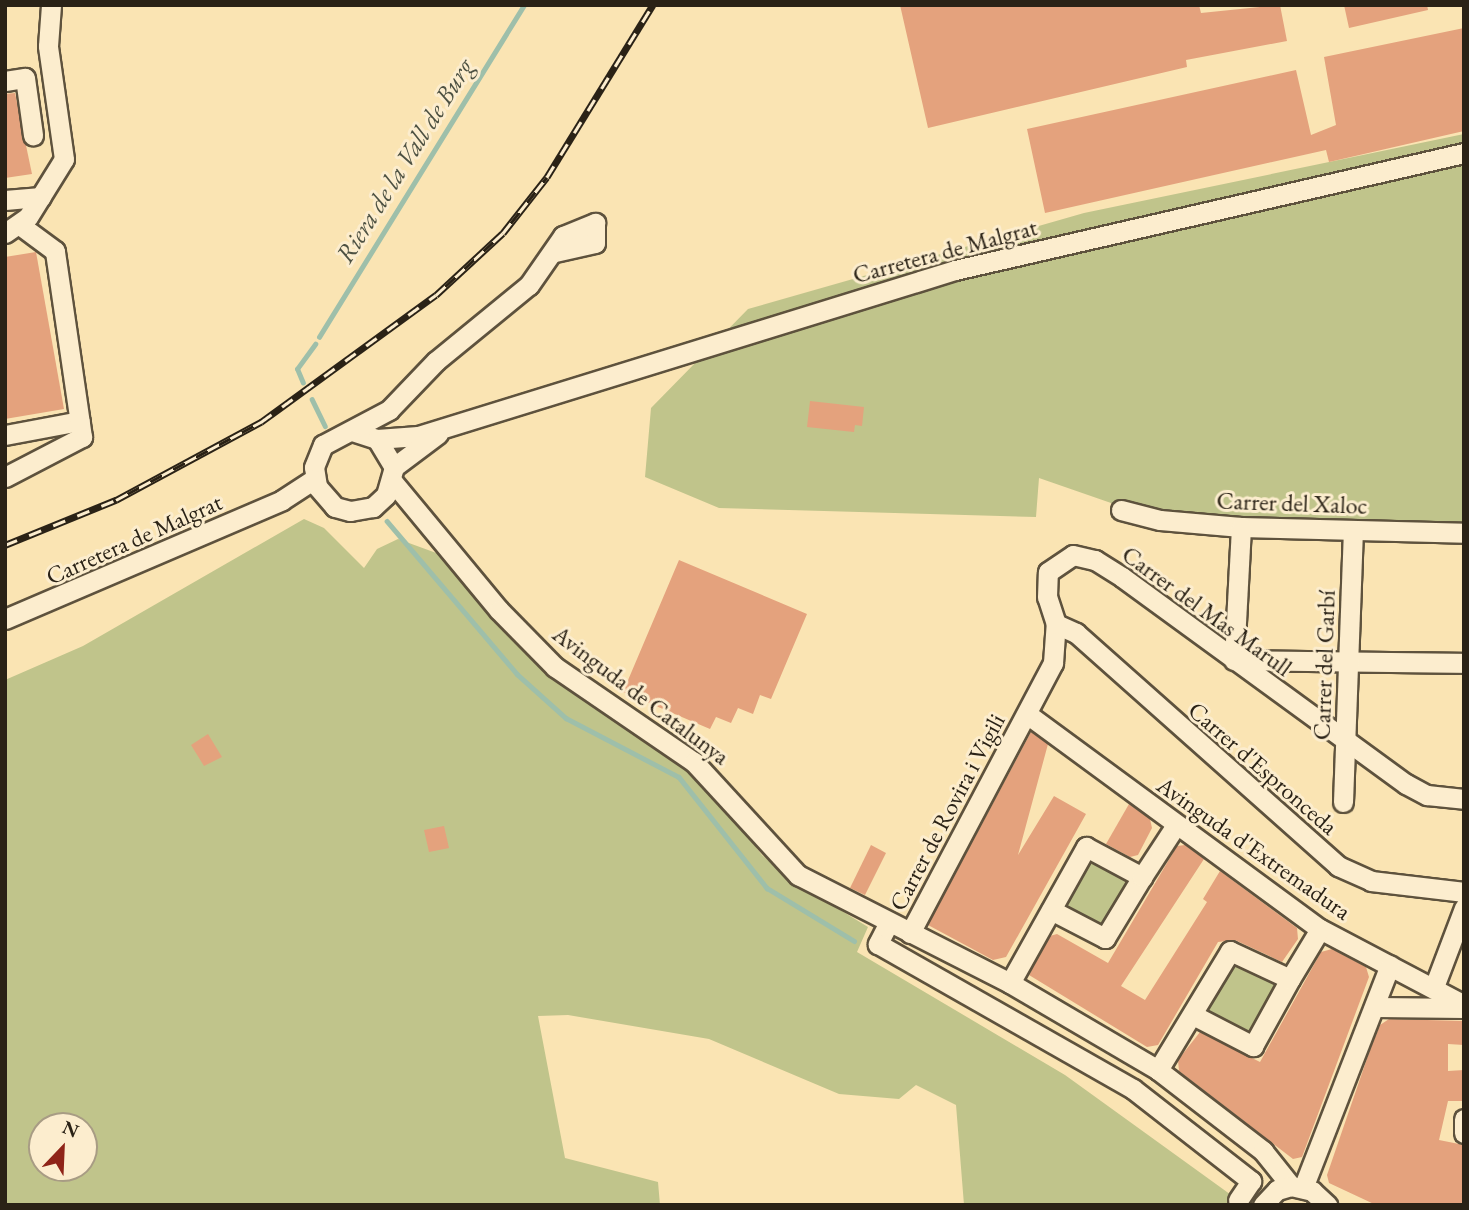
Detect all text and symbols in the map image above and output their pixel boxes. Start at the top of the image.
water label: Riera de la Vall de Burg [329,53,481,269]
street label: Carretera de Malgrat [850,213,1040,289]
street label: Carrer del Xaloc [1216,486,1368,520]
street label: Carretera de Malgrat [42,487,226,591]
street label: Carrer del Mas Marull [1116,540,1298,682]
street label: Carrer del Garbí [1307,589,1341,741]
street label: Avinguda de Catalunya [547,619,735,771]
street label: Carrer d'Espronceda [1183,695,1343,841]
street label: Carrer de Rovira i Vigili [883,709,1011,915]
street label: Avinguda d'Extremadura [1152,770,1356,926]
north arrow [28,1112,98,1182]
text: N [59,1115,83,1144]

